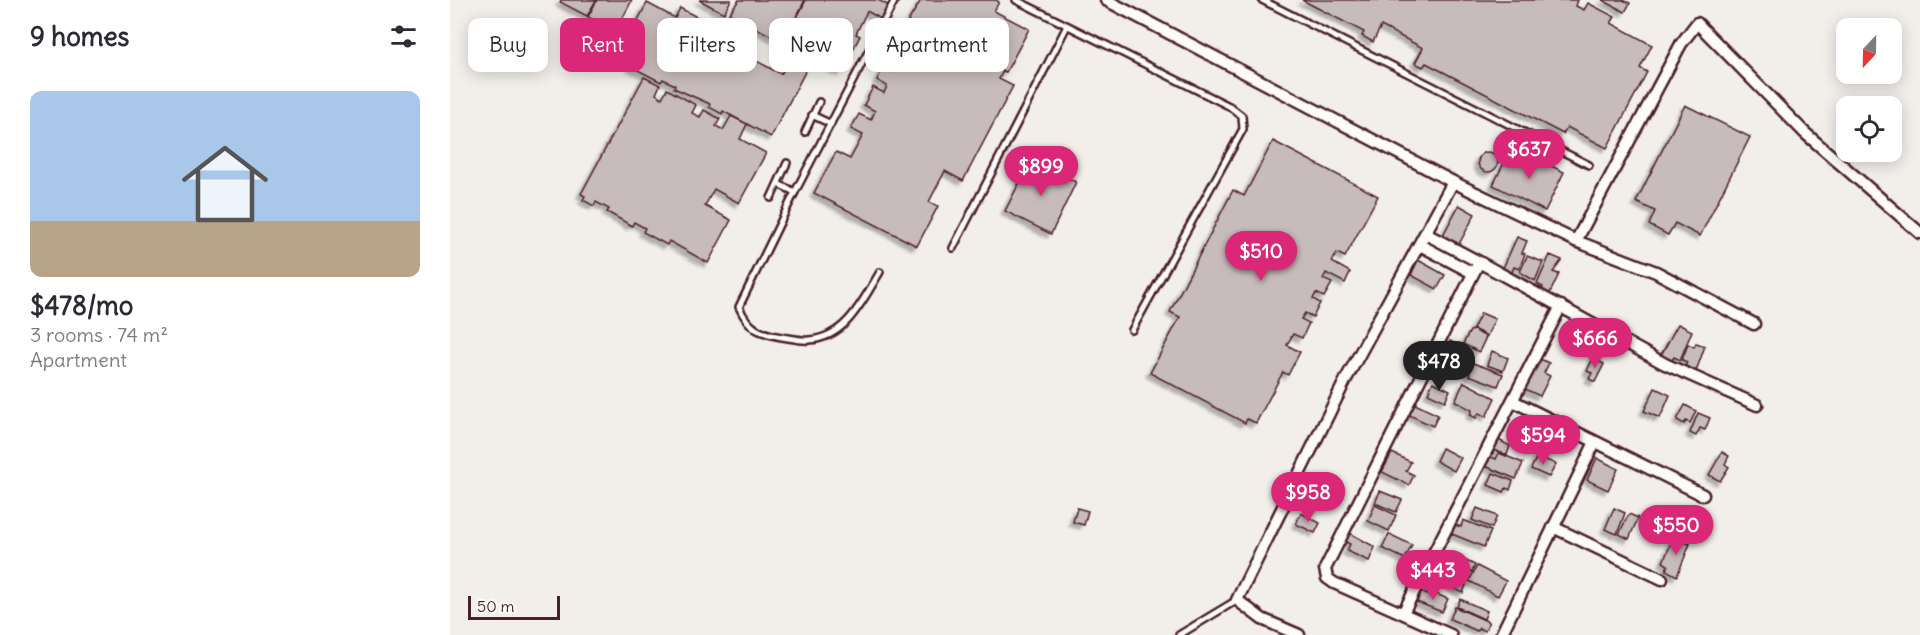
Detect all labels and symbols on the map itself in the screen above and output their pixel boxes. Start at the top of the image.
north arrow [1836,18,1902,84]
pin: $637 [1493,129,1565,180]
pin: $899 [1005,146,1077,197]
pin: $510 [1225,231,1297,282]
pin: $666 [1559,318,1631,369]
pin: $478 [1403,341,1475,392]
pin: $594 [1507,415,1579,466]
pin: $958 [1272,472,1344,523]
pin: $550 [1640,505,1712,556]
pin: $443 [1397,550,1469,601]
scale bar [468,593,560,620]

